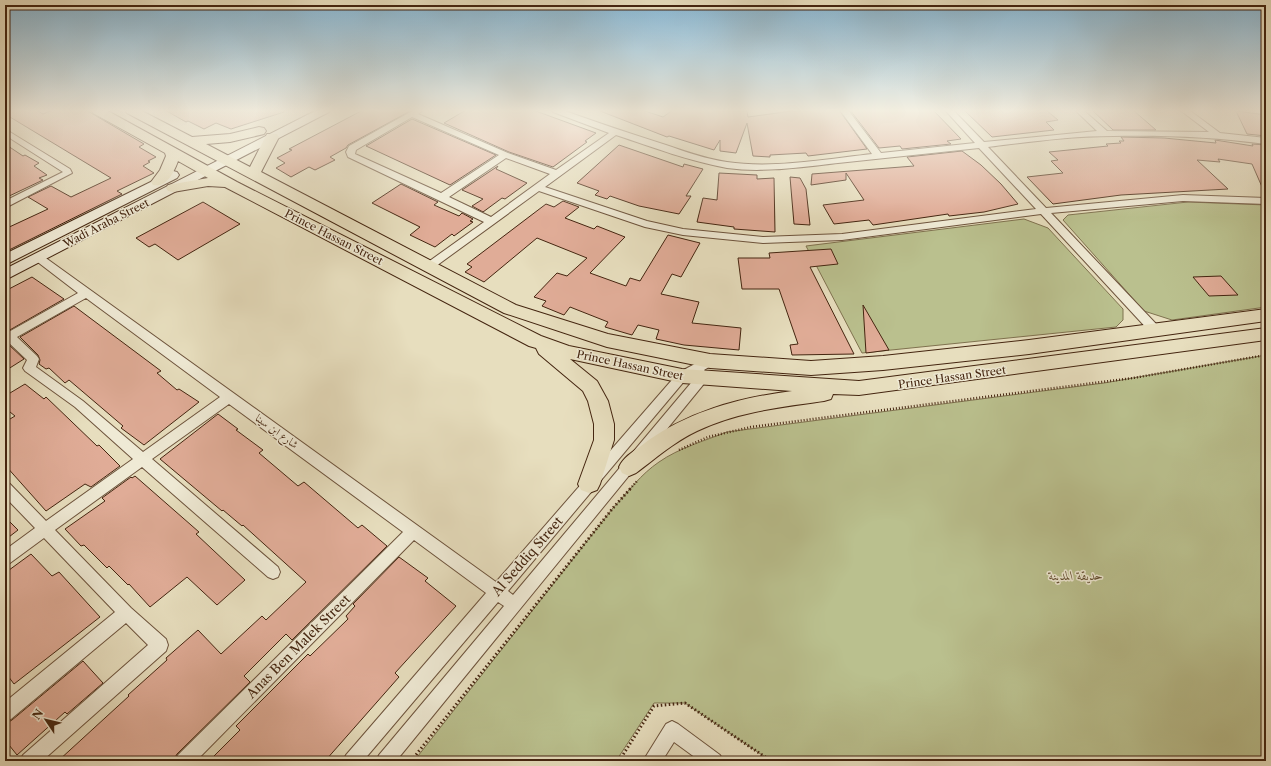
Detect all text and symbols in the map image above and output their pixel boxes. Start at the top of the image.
street label: Wadi Araba Street [60,195,151,251]
street label: Prince Hassan Street [282,206,386,268]
street label: Prince Hassan Street [575,347,685,383]
street label: Prince Hassan Street [897,363,1007,391]
street label: شارع ابن سينا [251,411,301,454]
street label: Al Seddiq Street [488,513,566,600]
park label: حديقة المدينة [1048,567,1103,584]
street label: Anas Ben Malek Street [242,590,354,702]
north arrow [26,700,66,740]
text: N [29,706,47,722]

